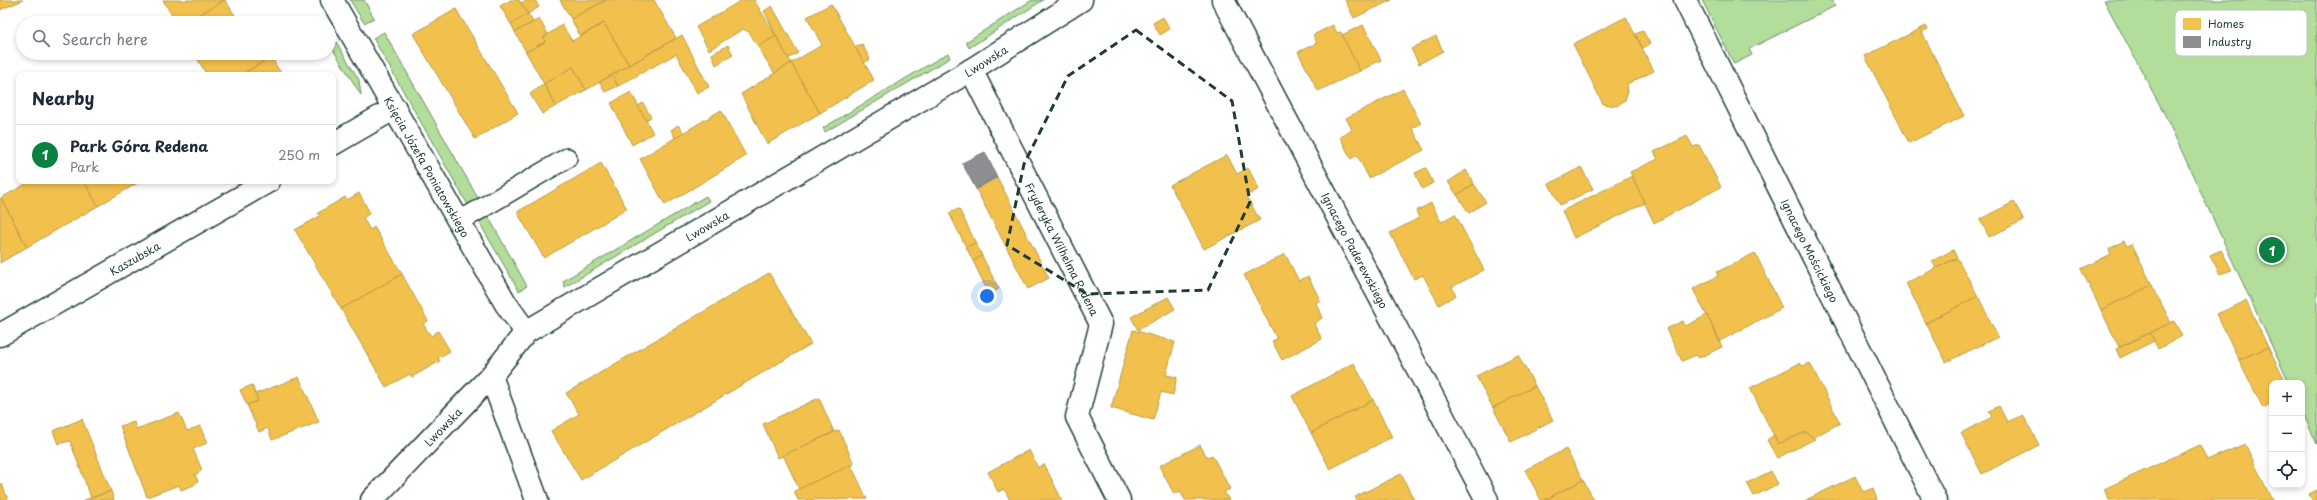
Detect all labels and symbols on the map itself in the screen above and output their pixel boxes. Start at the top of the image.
legend [2175,10,2307,56]
text: Homes [2208,15,2244,32]
text: Industry [2208,33,2252,50]
street label: Lwowska [961,40,1011,81]
street label: Księcia Józefa Poniatowskiego [380,93,474,240]
street label: Fryderyka Wilhelma Redena [1021,179,1104,319]
street label: Ignacego Paderewskiego [1318,189,1393,311]
street label: Ignacego Mościckiego [1777,196,1843,305]
street label: Lwowska [682,206,732,245]
pin: 1 [2259,235,2285,265]
street label: Kaszubska [106,237,163,279]
your location [977,286,997,306]
street label: Lwowska [420,403,466,450]

